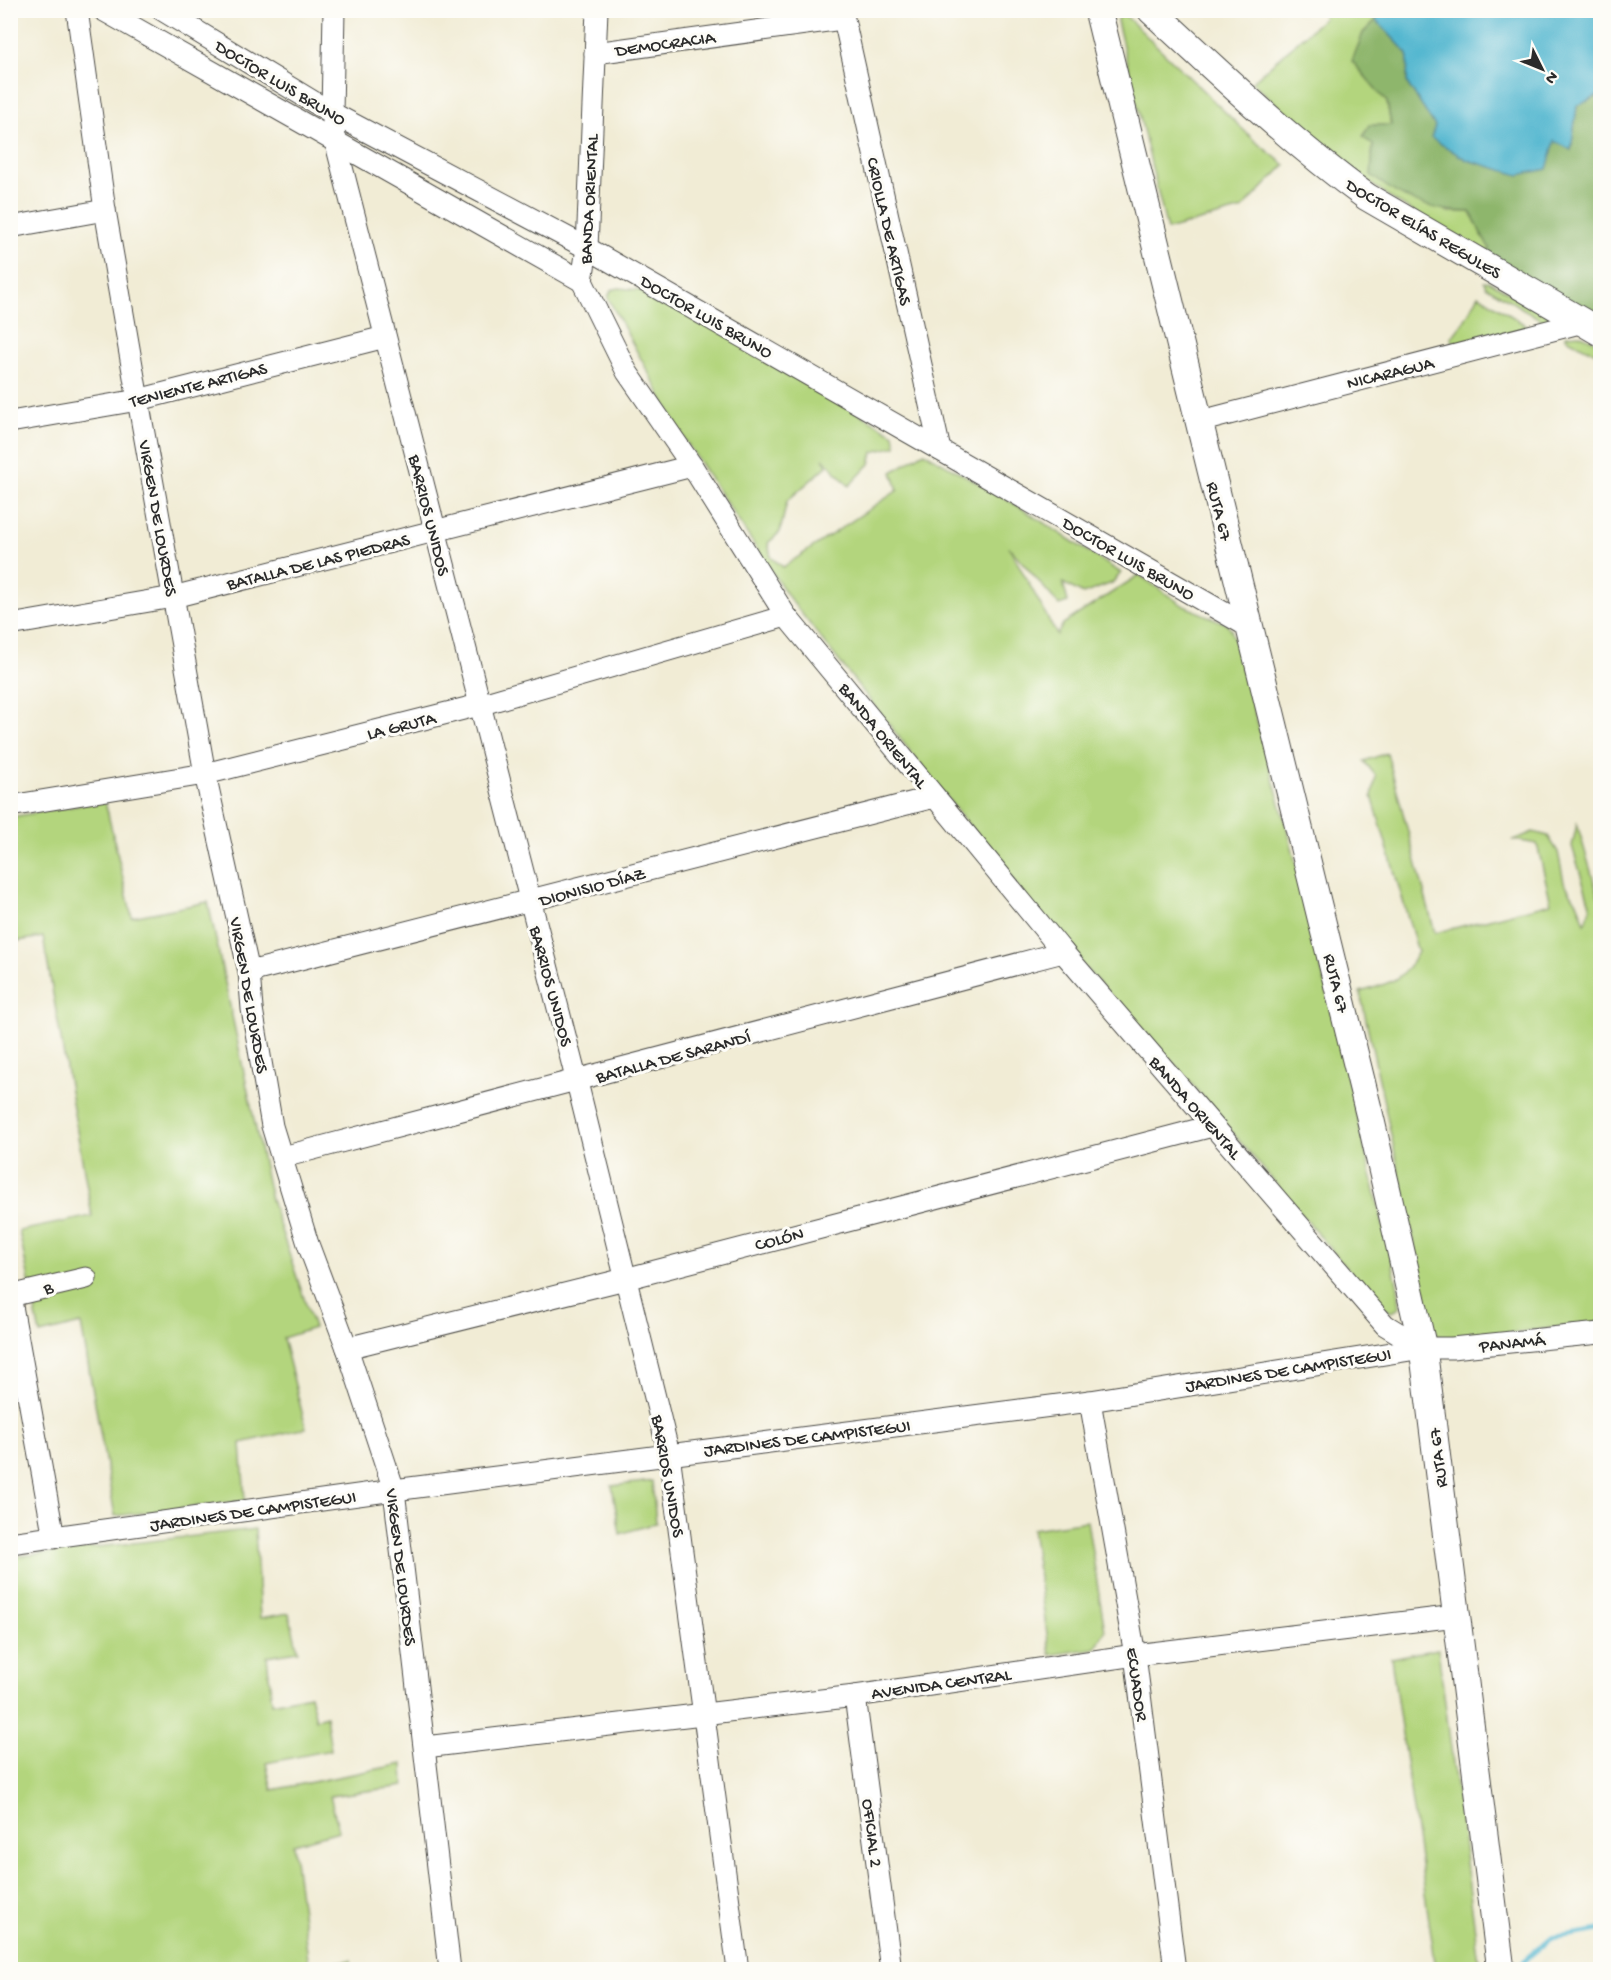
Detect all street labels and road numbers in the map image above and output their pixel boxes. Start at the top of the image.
street label: DEMOCRACIA [613,28,718,63]
street label: DOCTOR LUIS BRUNO [209,36,349,132]
street label: BANDA ORIENTAL [577,132,604,266]
street label: CRIOLLA DE ARTIGAS [860,156,915,308]
street label: DOCTOR ELÍAS REGULES [1340,175,1505,285]
street label: DOCTOR LUIS BRUNO [635,271,776,365]
street label: NICARAGUA [1345,353,1438,395]
street label: TENIENTE ARTIGAS [127,359,270,414]
street label: VIRGEN DE LOURDES [132,438,181,599]
street label: BARRIOS UNIDOS [402,452,453,579]
street label: RUTA 67 [1200,480,1235,544]
street label: DOCTOR LUIS BRUNO [1057,513,1198,607]
street label: BATALLA DE LAS PIEDRAS [224,530,413,597]
street label: BANDA ORIENTAL [832,679,932,795]
street label: LA GRUTA [365,708,440,746]
street label: DIONISIO DÍAZ [536,864,648,913]
street label: VIRGEN DE LOURDES [223,915,272,1076]
street label: BARRIOS UNIDOS [523,923,576,1050]
street label: RUTA 67 [1317,952,1352,1016]
street label: BATALLA DE SARANDÍ [593,1027,754,1089]
street label: BANDA ORIENTAL [1143,1052,1246,1166]
street label: COLÓN [753,1224,806,1257]
street label: B [41,1278,56,1301]
street label: PANAMÁ [1477,1329,1548,1358]
street label: JARDINES DE CAMPISTEGUI [1184,1345,1393,1398]
street label: BARRIOS UNIDOS [645,1413,688,1540]
street label: JARDINES DE CAMPISTEGUI [703,1416,912,1463]
street label: RUTA 67 [1425,1426,1454,1489]
street label: VIRGEN DE LOURDES [379,1487,420,1648]
street label: JARDINES DE CAMPISTEGUI [149,1488,358,1537]
street label: ECUADOR [1120,1646,1151,1723]
street label: AVENIDA CENTRAL [870,1665,1014,1706]
street label: OFICIAL 2 [856,1798,885,1869]

